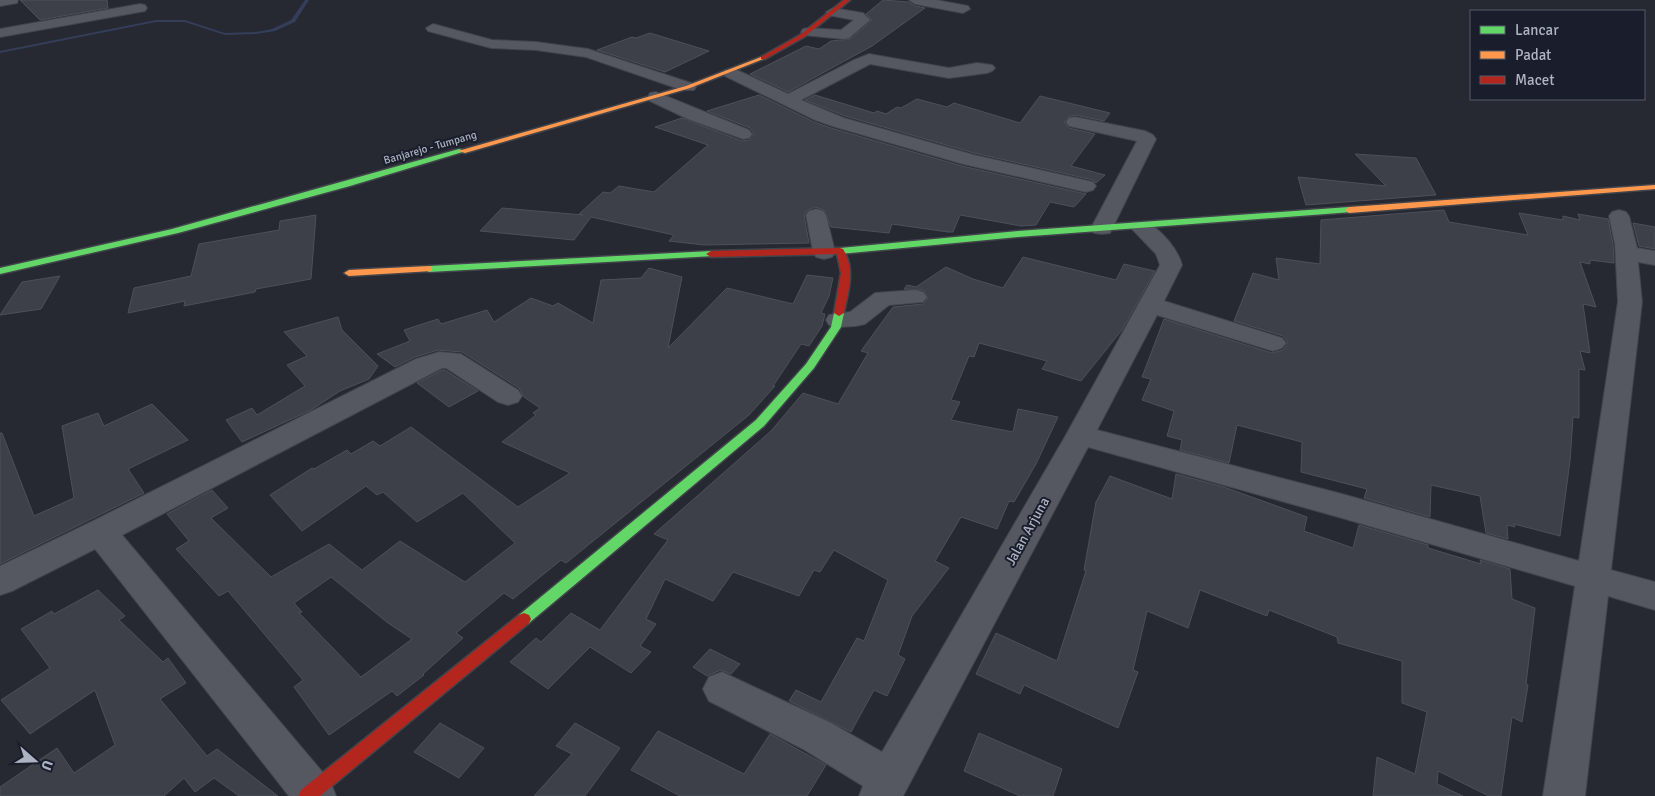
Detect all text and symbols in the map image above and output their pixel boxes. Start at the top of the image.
legend [1470,10,1645,100]
text: Lancar [1515,21,1559,39]
text: Padat [1515,46,1551,64]
text: Macet [1515,71,1554,89]
street label: Banjarejo - Tumpang [382,128,478,167]
street label: Jalan Arjuna [1002,494,1053,568]
north arrow [10,736,60,786]
text: U [37,758,56,773]

